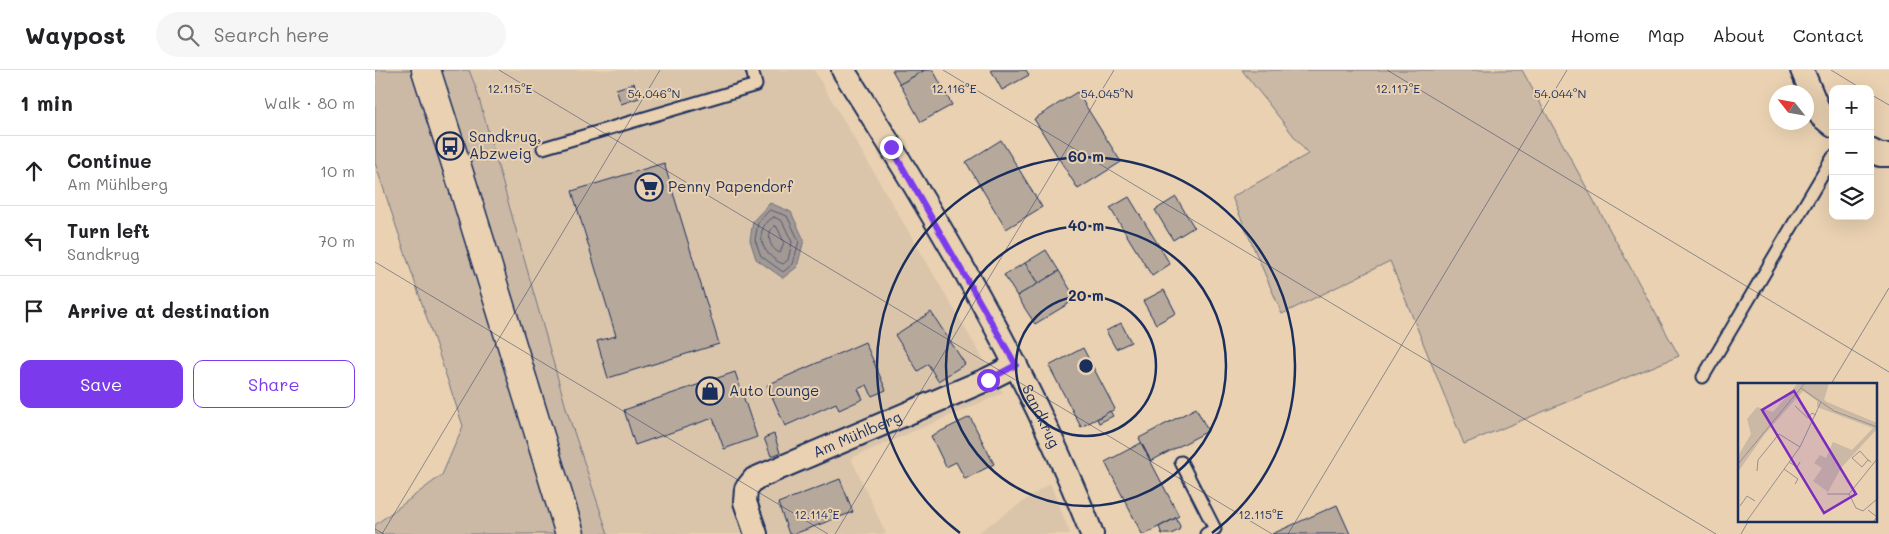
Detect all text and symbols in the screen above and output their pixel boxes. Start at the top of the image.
search box [156,12,506,57]
text: Waypost [25,19,126,50]
icon: search [174,21,202,49]
text: Search here [214,22,329,47]
text: Home [1571,23,1620,47]
text: Map [1648,23,1684,47]
text: About [1712,23,1765,47]
text: Contact [1793,23,1864,47]
text: 12.115°E [488,80,533,96]
text: 12.116°E [931,80,977,96]
text: 12.117°E [1376,80,1420,96]
text: 54.046°N [628,85,680,101]
text: 54.045°N [1081,85,1133,101]
text: 54.044°N [1534,85,1586,101]
north arrow [1769,85,1814,130]
map controls [1829,85,1874,220]
button: + [1829,85,1874,130]
text: 1 min [20,89,73,116]
text: Walk · 80 m [264,92,355,113]
place label: Sandkrug, Abzweig [469,126,542,163]
button: − [1829,130,1874,175]
bus stop icon: Sandkrug, Abzweig [435,131,465,161]
route end [880,136,903,159]
text: 60 m [1068,146,1104,166]
text: Continue [67,148,152,173]
icon: ahead [20,157,48,185]
text: 10 m [320,160,355,181]
supermarket icon: Penny Papendorf [634,172,664,202]
text: Am Mühlberg [67,173,168,194]
button: layers [1829,175,1874,220]
place label: Penny Papendorf [668,176,794,196]
text: 40 m [1068,215,1104,235]
text: Turn left [67,218,150,243]
icon: left [20,227,48,255]
text: 70 m [318,230,355,251]
text: Sandkrug [67,243,140,264]
text: 20 m [1068,285,1104,305]
icon: arrive [20,297,48,325]
text: Arrive at destination [67,298,270,323]
centre of rings [1077,357,1095,375]
button: Save [20,360,183,408]
button: Share [193,360,355,408]
route start [977,369,1000,392]
shop icon: Auto Lounge [695,376,725,406]
place label: Auto Lounge [729,380,819,400]
street label: Sandkrug [1018,381,1065,451]
inset map [1738,383,1877,522]
street label: Am Mühlberg [809,406,905,462]
text: 12.114°E [795,506,840,522]
text: 12.115°E [1239,506,1284,522]

